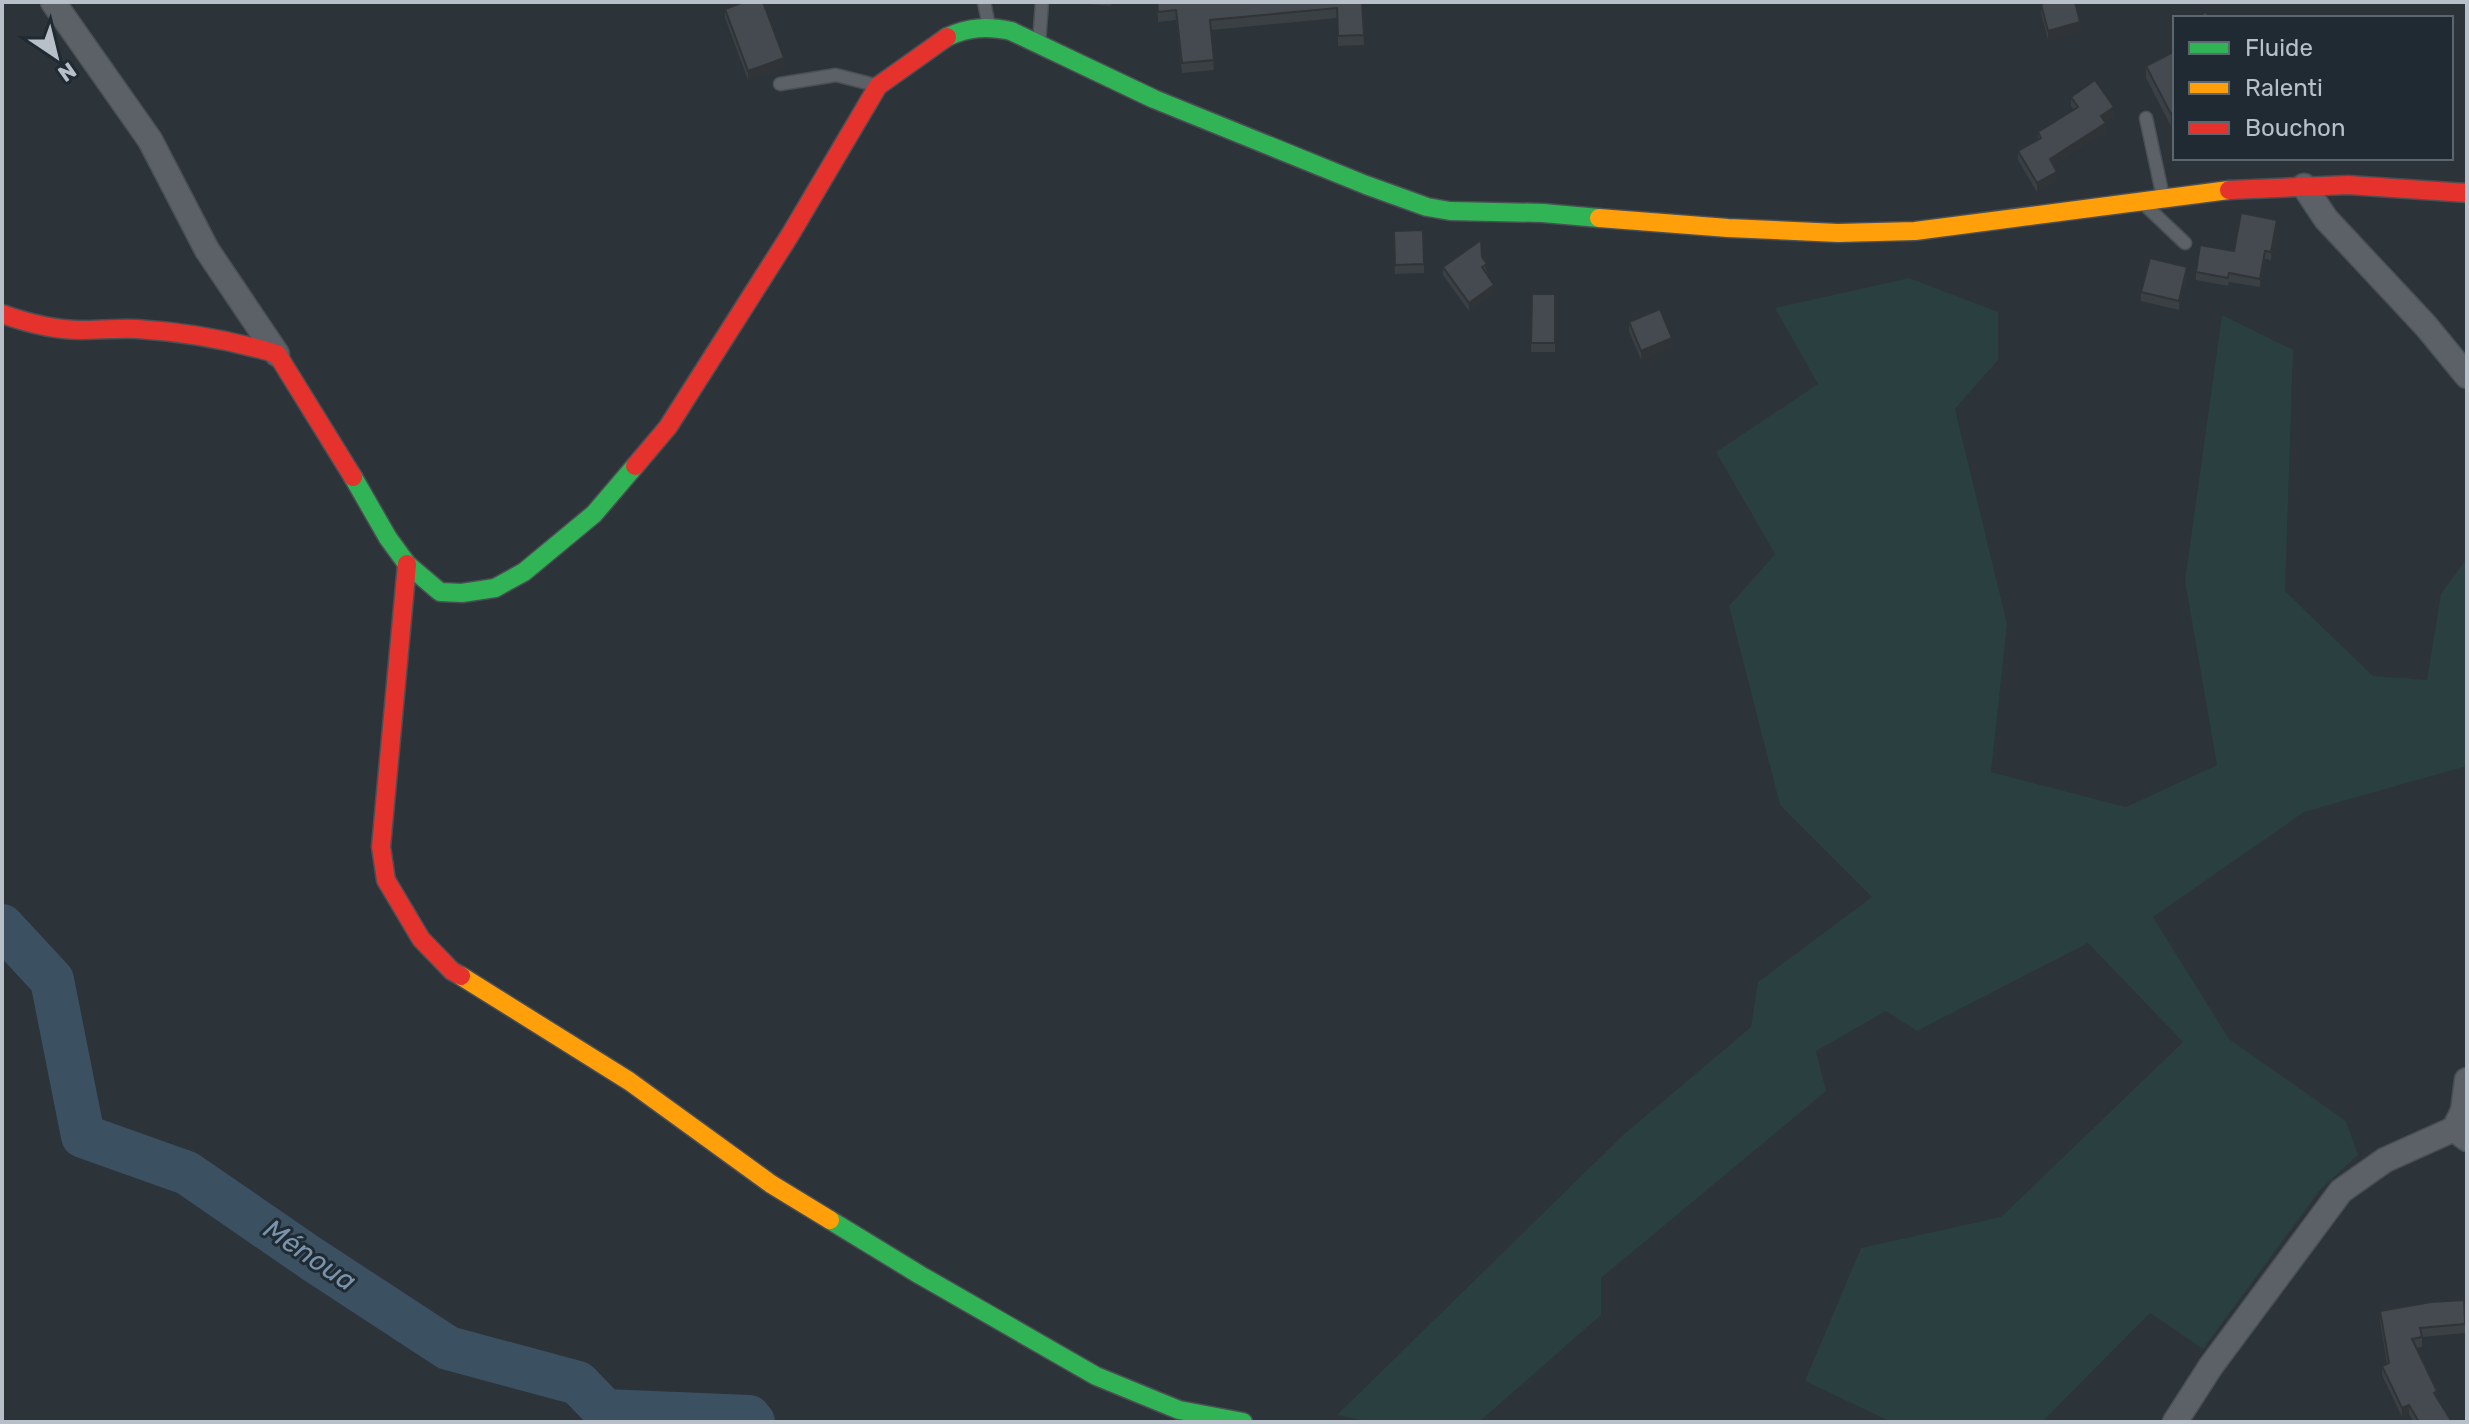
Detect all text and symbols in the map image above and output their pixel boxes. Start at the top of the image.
north arrow [16,16,96,96]
legend [2173,16,2453,160]
text: Fluide [2245,34,2313,62]
text: N [53,56,81,88]
text: Ralenti [2245,74,2323,102]
text: Bouchon [2245,114,2345,142]
water label: Ménoua [258,1212,362,1298]

